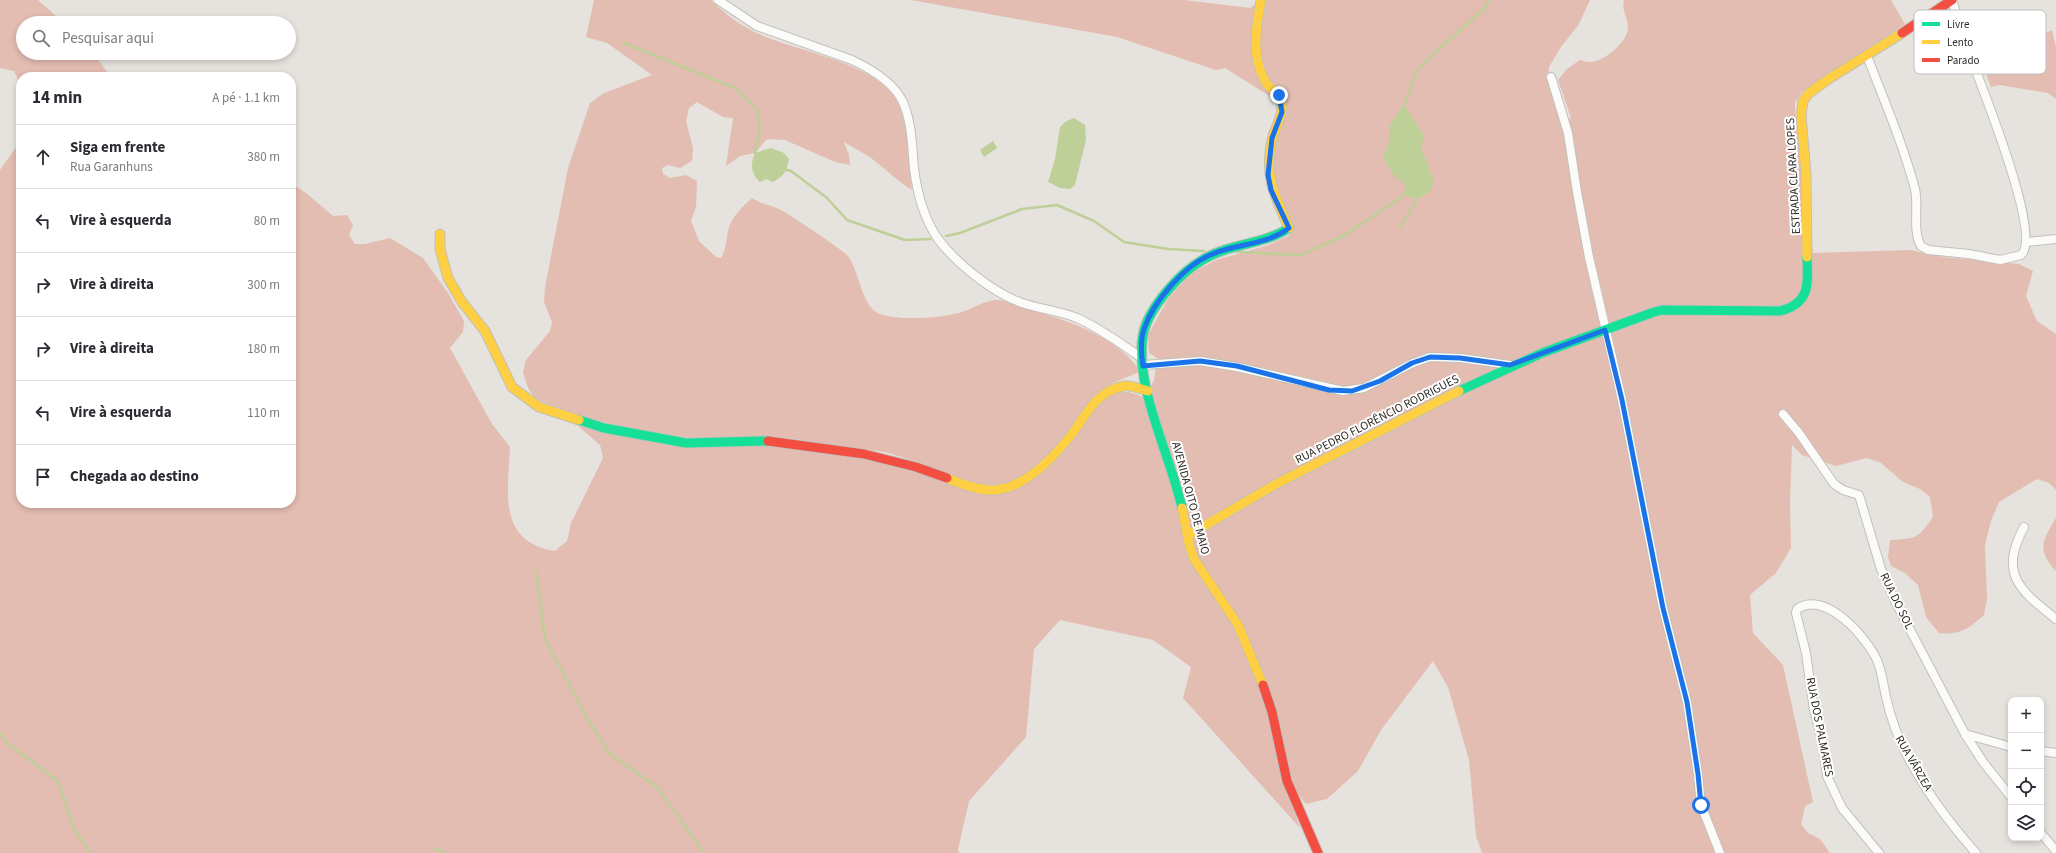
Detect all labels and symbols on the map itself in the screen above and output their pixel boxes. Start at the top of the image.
legend [1914,10,2046,74]
text: Livre [1947,17,1970,32]
text: Lento [1947,35,1973,50]
text: Parado [1947,53,1980,68]
route end [1270,86,1288,104]
street label: ESTRADA CLARA LOPES [1782,117,1805,235]
street label: RUA PEDRO FLORÊNCIO RODRIGUES [1292,371,1462,468]
street label: AVENIDA OITO DE MAIO [1167,440,1214,556]
street label: RUA DO SOL [1875,570,1918,633]
street label: RUA DOS PALMARES [1802,676,1837,778]
street label: RUA VÁRZEA [1891,732,1937,795]
route start [1692,796,1710,814]

